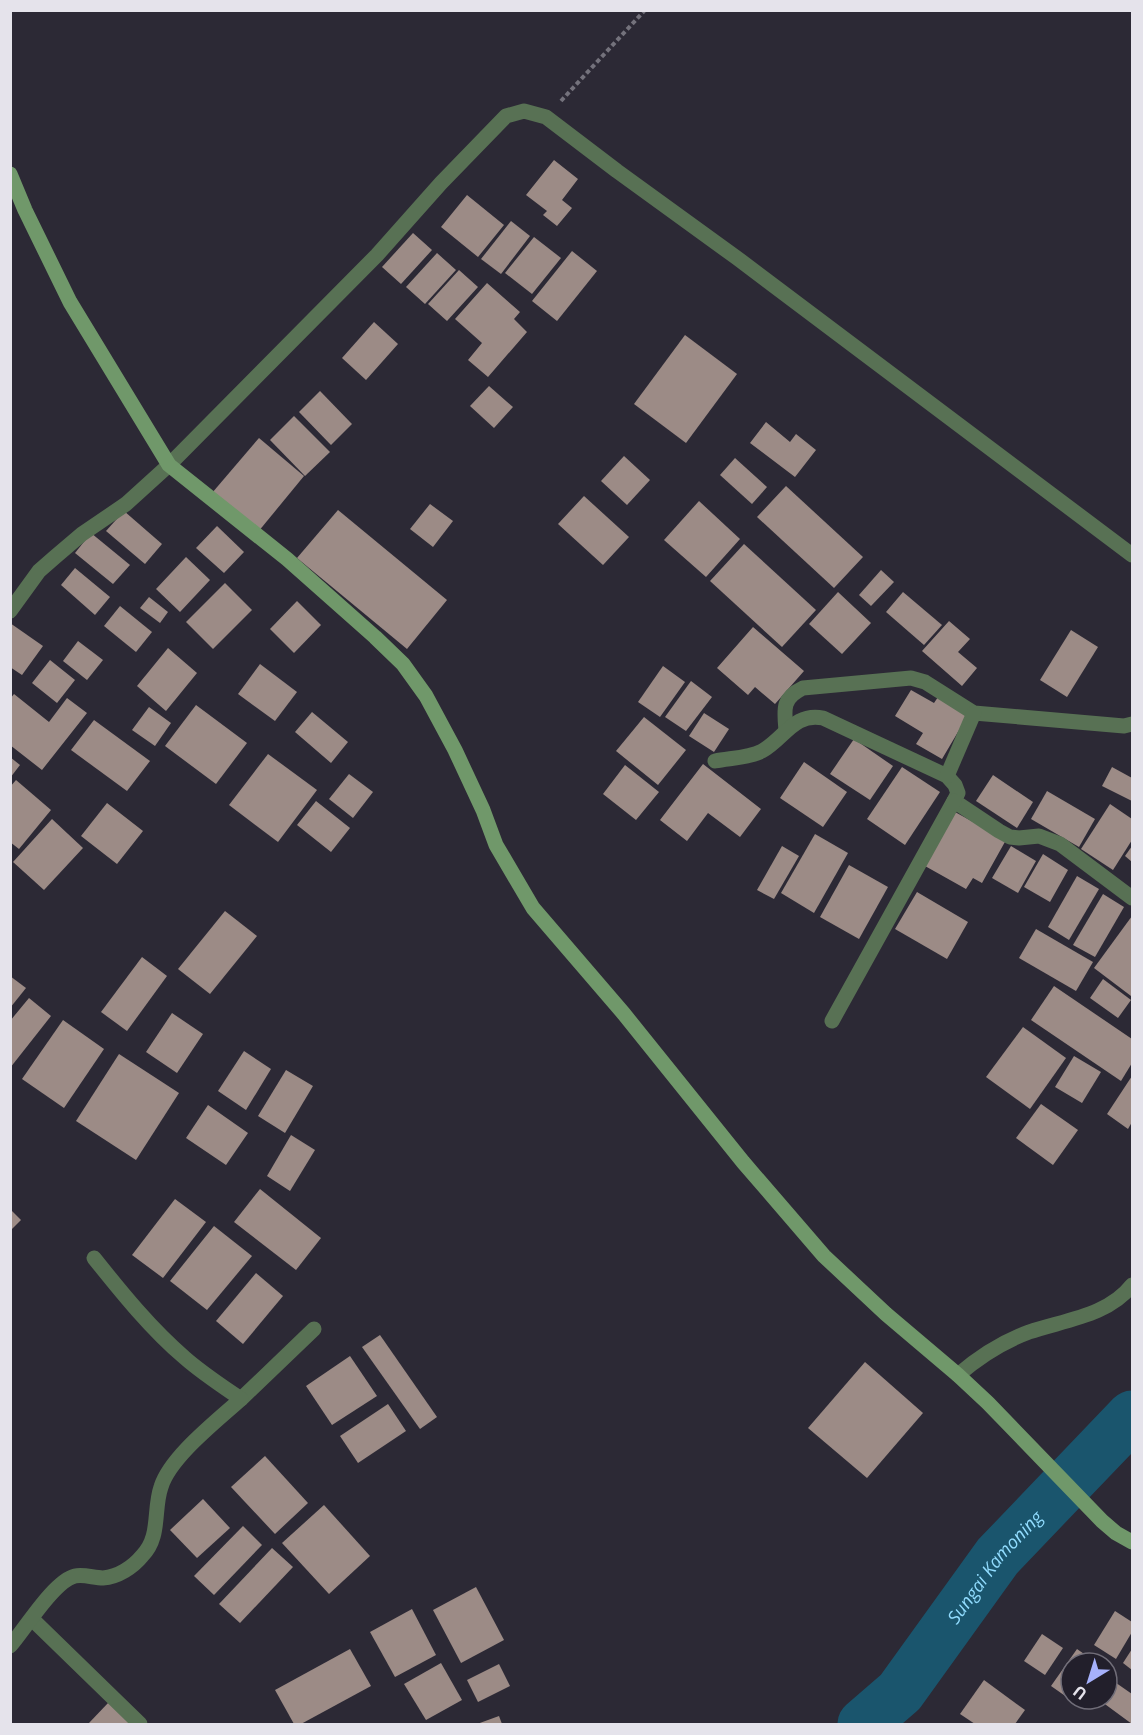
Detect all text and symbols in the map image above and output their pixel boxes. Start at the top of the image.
water label: Sungai Kamoning [941,1505,1048,1628]
north arrow [1059,1651,1119,1711]
text: U [1068,1680,1091,1705]

